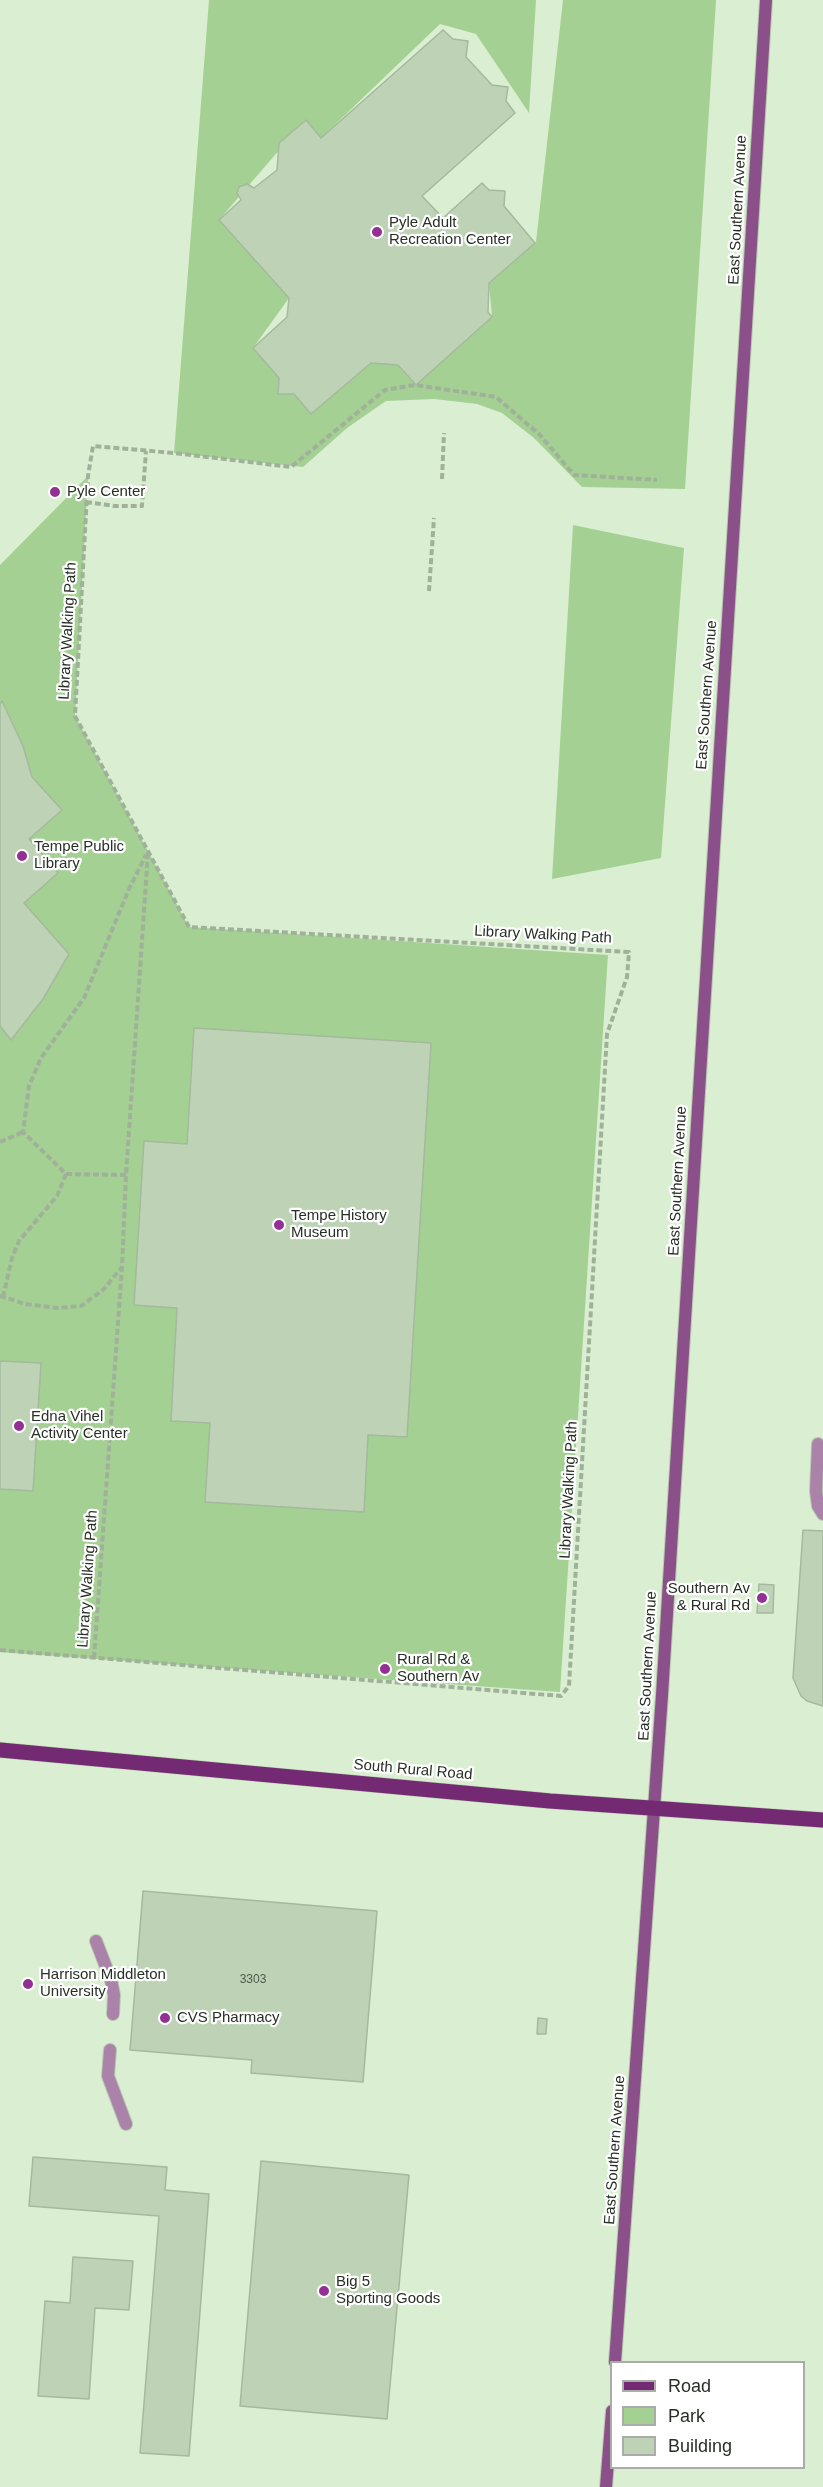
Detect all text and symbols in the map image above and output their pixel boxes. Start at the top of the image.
street label: East Southern Avenue [725,135,751,285]
place label: Pyle Adult Recreation Center [389,214,511,249]
marker: Pyle Adult Recreation Center [370,225,384,239]
place label: Pyle Center [67,483,145,501]
marker: Pyle Center [48,485,62,499]
street label: Library Walking Path [55,562,81,700]
street label: East Southern Avenue [693,620,721,770]
place label: Tempe Public Library [34,838,124,873]
marker: Tempe Public Library [15,849,29,863]
street label: Library Walking Path [474,922,612,948]
street label: East Southern Avenue [665,1106,691,1256]
place label: Tempe History Museum [291,1207,387,1242]
marker: Tempe History Museum [272,1218,286,1232]
place label: Edna Vihel Activity Center [31,1408,128,1443]
marker: Edna Vihel Activity Center [12,1419,26,1433]
street label: Library Walking Path [556,1421,582,1559]
street label: Library Walking Path [74,1510,102,1648]
place label: Southern Av & Rural Rd [668,1580,750,1615]
street label: East Southern Avenue [635,1591,661,1741]
marker: Southern Av & Rural Rd [755,1591,769,1605]
place label: Rural Rd & Southern Av [397,1651,479,1686]
marker: Rural Rd & Southern Av [378,1662,392,1676]
street label: South Rural Road [353,1756,473,1784]
place label: Harrison Middleton University [40,1966,166,2001]
house number: 3303 [240,1973,266,1987]
marker: Harrison Middleton University [21,1977,35,1991]
place label: CVS Pharmacy [177,2009,280,2027]
marker: CVS Pharmacy [158,2011,172,2025]
street label: East Southern Avenue [601,2075,629,2225]
place label: Big 5 Sporting Goods [336,2273,440,2308]
marker: Big 5 Sporting Goods [317,2284,331,2298]
legend [610,2361,805,2469]
text: Road [668,2376,711,2396]
text: Park [668,2406,705,2426]
text: Building [668,2436,732,2456]

